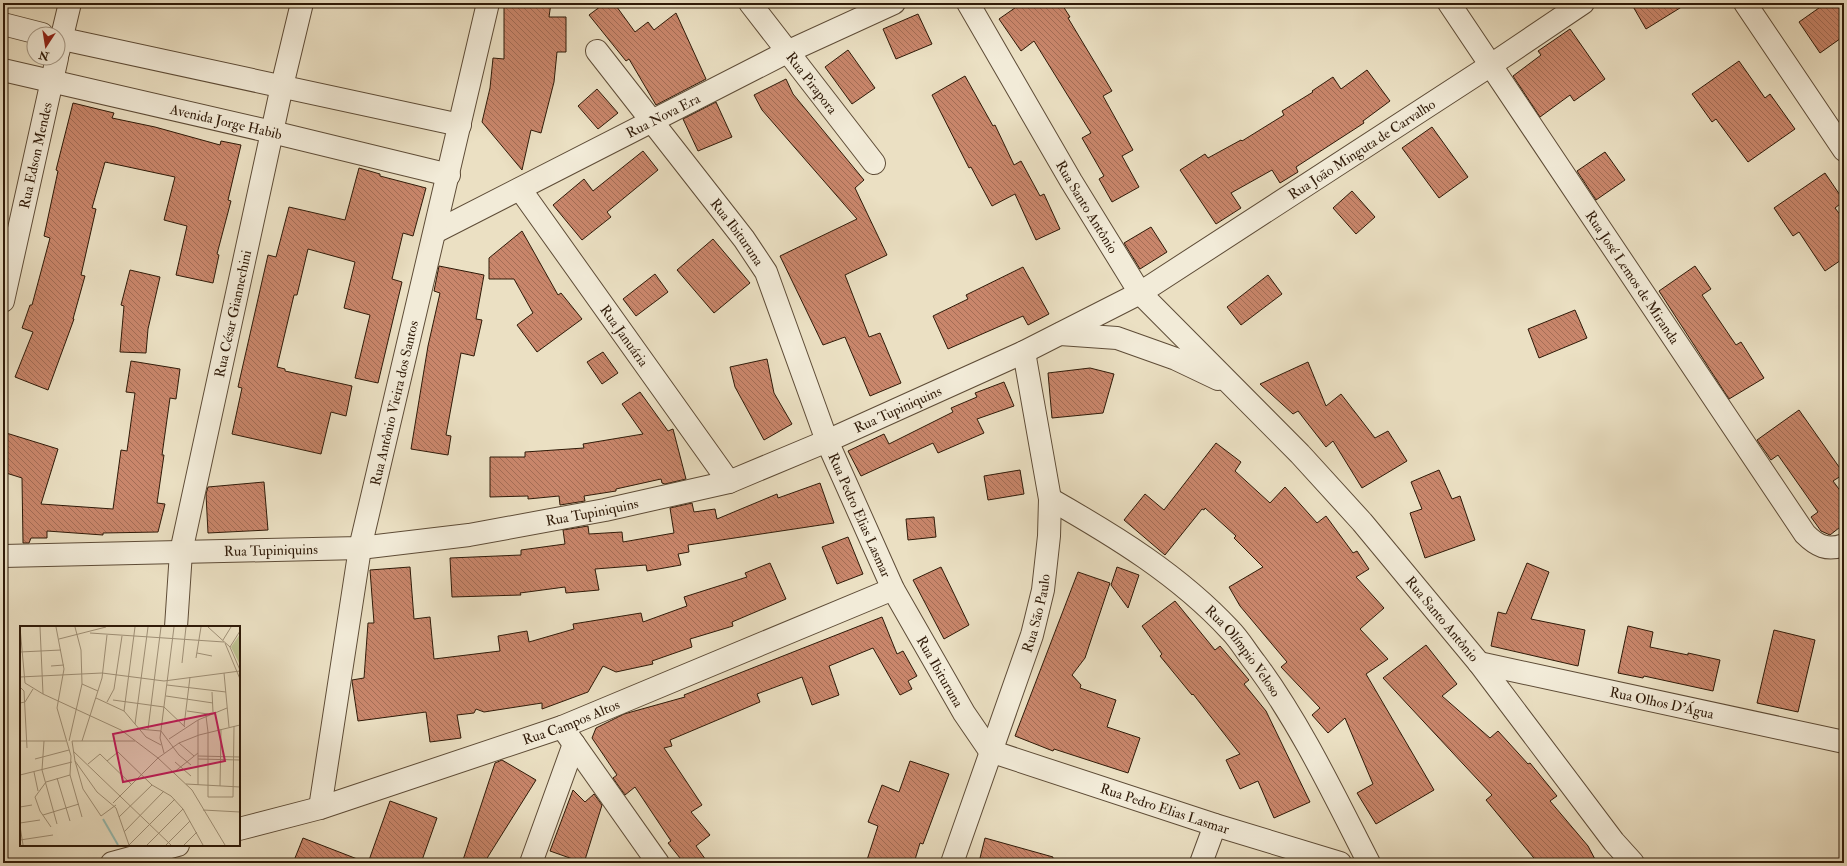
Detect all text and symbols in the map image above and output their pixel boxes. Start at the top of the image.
north arrow [26,26,66,66]
text: N [37,48,51,63]
street label: Rua Pirapora [782,49,841,118]
street label: Rua Nova Era [623,90,703,142]
street label: Rua João Minguta de Carvalho [1285,95,1439,203]
street label: Rua Edson Mendes [16,101,56,210]
street label: Avenida Jorge Habib [167,101,284,143]
street label: Rua Santo Antônio [1052,158,1122,257]
street label: Rua Ibituruna [707,195,767,269]
street label: Rua José Lemos de Miranda [1582,208,1683,347]
street label: Rua César Giannechini [211,248,255,379]
street label: Rua Januária [596,302,652,370]
street label: Rua Antônio Vieira dos Santos [367,319,422,487]
street label: Rua Tupiniquins [852,382,944,437]
street label: Rua Pedro Elias Lasmar [824,450,895,581]
street label: Rua Tupiniquins [544,495,640,530]
street label: Rua Tupiniquins [224,541,318,560]
street label: Rua São Paulo [1019,573,1054,655]
street label: Rua Santo Antônio [1402,573,1482,665]
street label: Rua Olímpio Veloso [1201,602,1284,700]
inset map [20,626,240,846]
street label: Rua Ibituruna [913,633,967,710]
street label: Rua Olhos D'Água [1608,684,1716,723]
street label: Rua Campos Altos [520,696,622,749]
street label: Rua Pedro Elias Lasmar [1098,780,1232,838]

